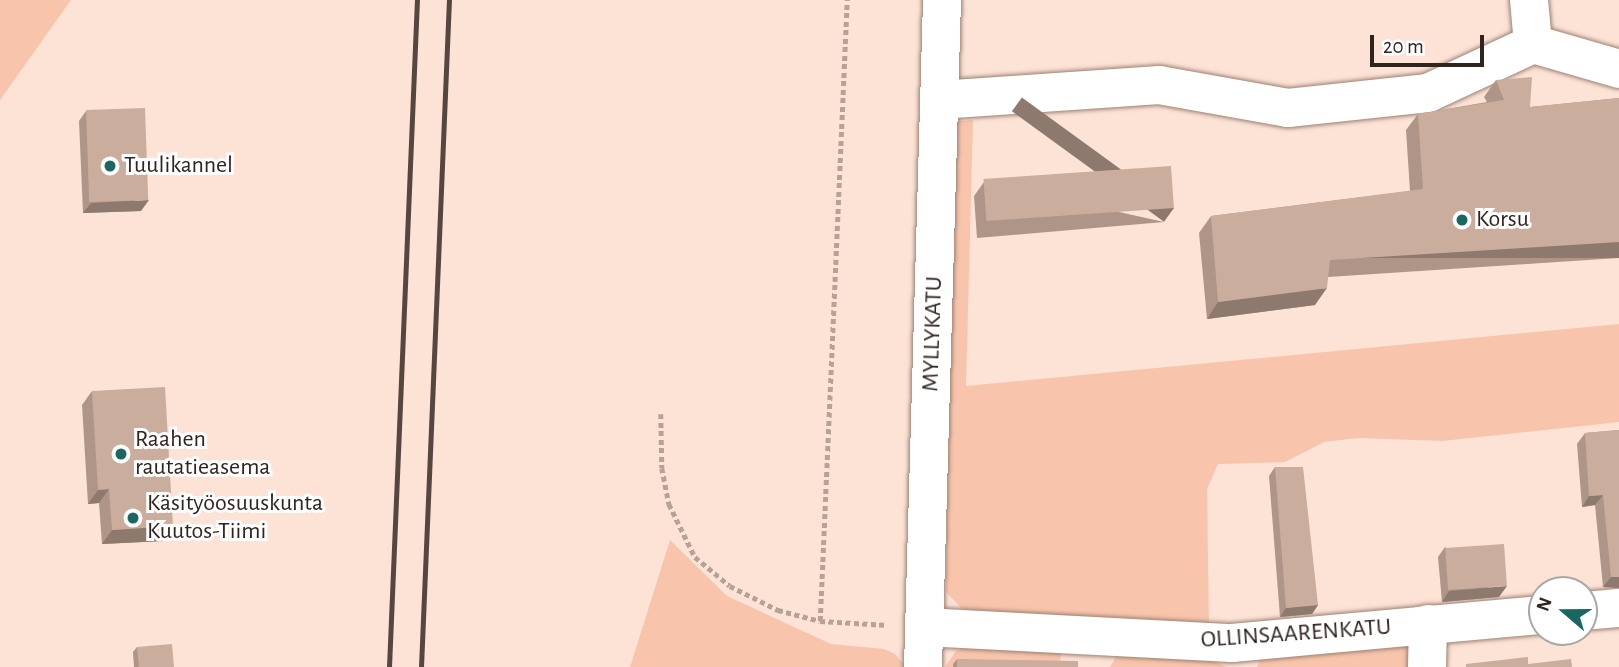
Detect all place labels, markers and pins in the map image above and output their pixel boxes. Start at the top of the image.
place label: Tuulikannel [124,152,233,180]
marker: Tuulikannel [102,158,118,174]
place label: Korsu [1476,206,1529,234]
marker: Korsu [1454,212,1470,228]
place label: Raahen rautatieasema [135,426,270,482]
marker: Raahen rautatieasema [113,446,129,462]
place label: Käsityöosuuskunta Kuutos-Tiimi [147,490,323,546]
marker: Käsityöosuuskunta Kuutos-Tiimi [125,510,141,526]

